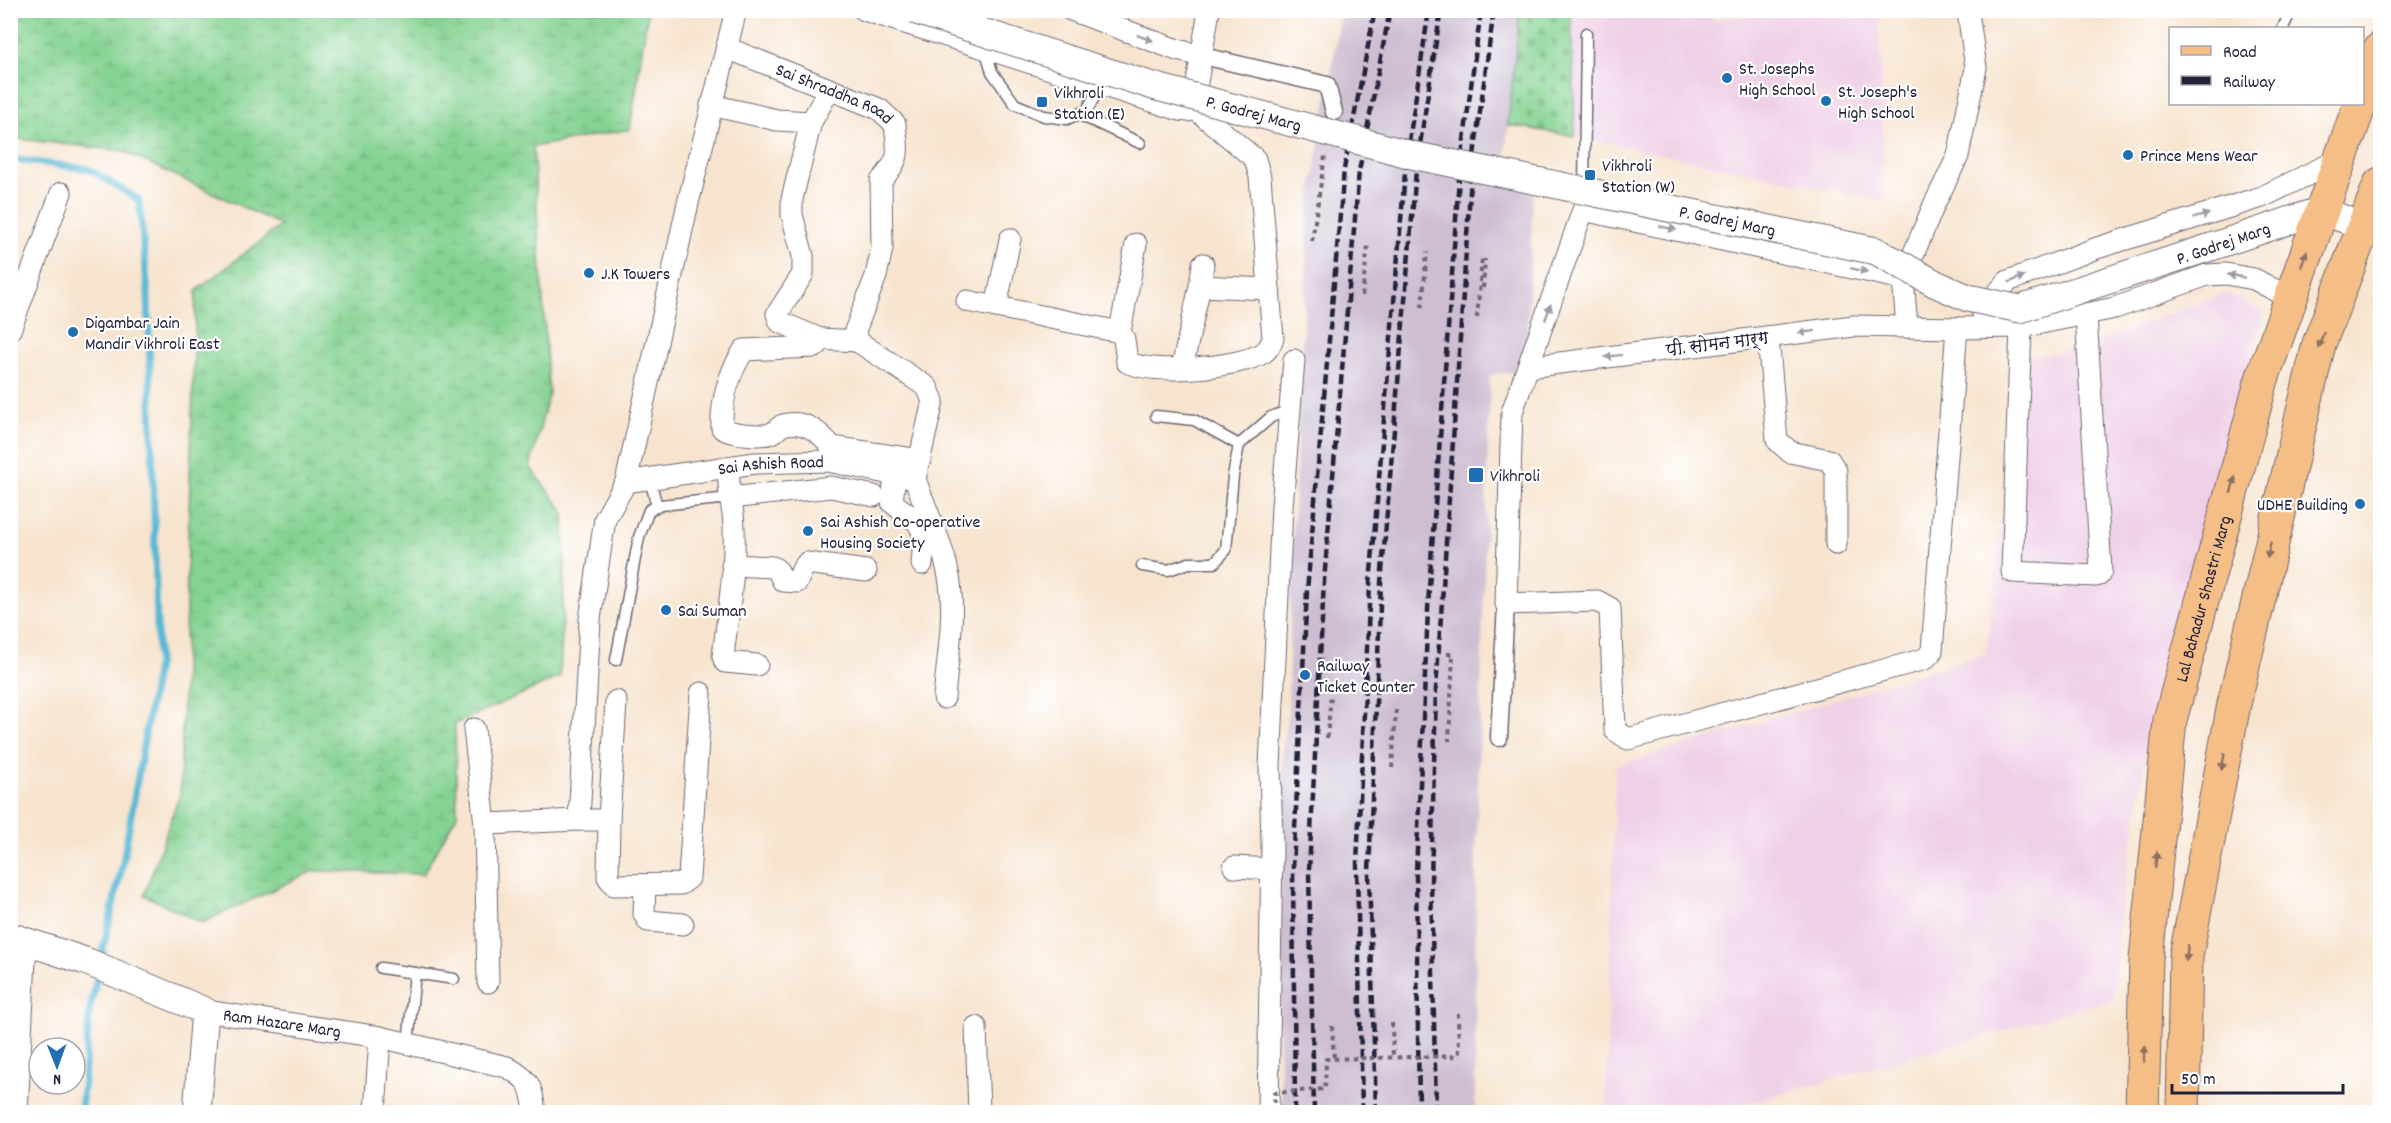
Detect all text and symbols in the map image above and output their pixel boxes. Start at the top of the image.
legend [2169,27,2364,105]
one-way arrow [1136,34,1154,43]
text: Road [2223,41,2257,66]
place label: St. Josephs High School [1739,58,1816,104]
street label: Sai Shraddha Road [771,59,898,131]
marker: St. Josephs High School [1720,71,1734,85]
text: Railway [2223,71,2276,96]
place label: St. Joseph's High School [1838,81,1917,127]
place label: Vikhroli Station (E) [1054,82,1125,128]
street label: P. Godrej Marg [1203,91,1304,140]
marker: St. Joseph's High School [1819,94,1833,108]
marker: Vikhroli Station (E) [1035,95,1049,109]
place label: Prince Mens Wear [2140,145,2258,170]
marker: Prince Mens Wear [2121,148,2135,162]
place label: Vikhroli Station (W) [1602,155,1675,201]
marker: Vikhroli Station (W) [1583,168,1597,182]
street label: P. Godrej Marg [1677,201,1778,245]
one-way arrow [2192,211,2210,220]
street label: P. Godrej Marg [2174,218,2274,273]
one-way arrow [1659,224,1677,234]
one-way arrow [2299,249,2309,267]
place label: J.K Towers [601,263,670,288]
marker: J.K Towers [582,266,596,280]
one-way arrow [1849,266,1868,275]
one-way arrow [2227,271,2246,280]
one-way arrow [2008,274,2026,284]
one-way arrow [1543,303,1553,321]
place label: Digambar Jain Mandir Vikhroli East [85,312,220,358]
marker: Digambar Jain Mandir Vikhroli East [66,325,80,339]
street label: पी. सोमन मार्ग [1664,327,1770,364]
one-way arrow [1797,327,1816,336]
one-way arrow [2315,332,2325,350]
one-way arrow [1604,352,1623,361]
street label: Sai Ashish Road [716,451,824,483]
place label: Vikhroli [1490,465,1540,490]
marker: Vikhroli [1467,466,1485,484]
one-way arrow [2229,476,2239,494]
place label: UDHE Building [2257,494,2348,519]
marker: UDHE Building [2353,497,2367,511]
place label: Sai Ashish Co-operative Housing Society [820,511,981,557]
street label: Lal Bahadur Shastri Marg [2171,513,2240,685]
marker: Sai Ashish Co-operative Housing Society [801,524,815,538]
one-way arrow [2264,541,2274,559]
place label: Sai Suman [678,600,747,625]
marker: Sai Suman [659,603,673,617]
place label: Railway Ticket Counter [1317,655,1415,701]
marker: Railway Ticket Counter [1298,668,1312,682]
one-way arrow [2218,752,2227,771]
one-way arrow [2151,850,2161,869]
one-way arrow [2182,944,2192,963]
street label: Ram Hazare Marg [221,1004,343,1046]
north arrow [27,1036,87,1096]
one-way arrow [2139,1045,2149,1064]
scale bar [2172,1057,2343,1095]
text: N [53,1067,61,1090]
text: 50 m [2181,1068,2216,1093]

